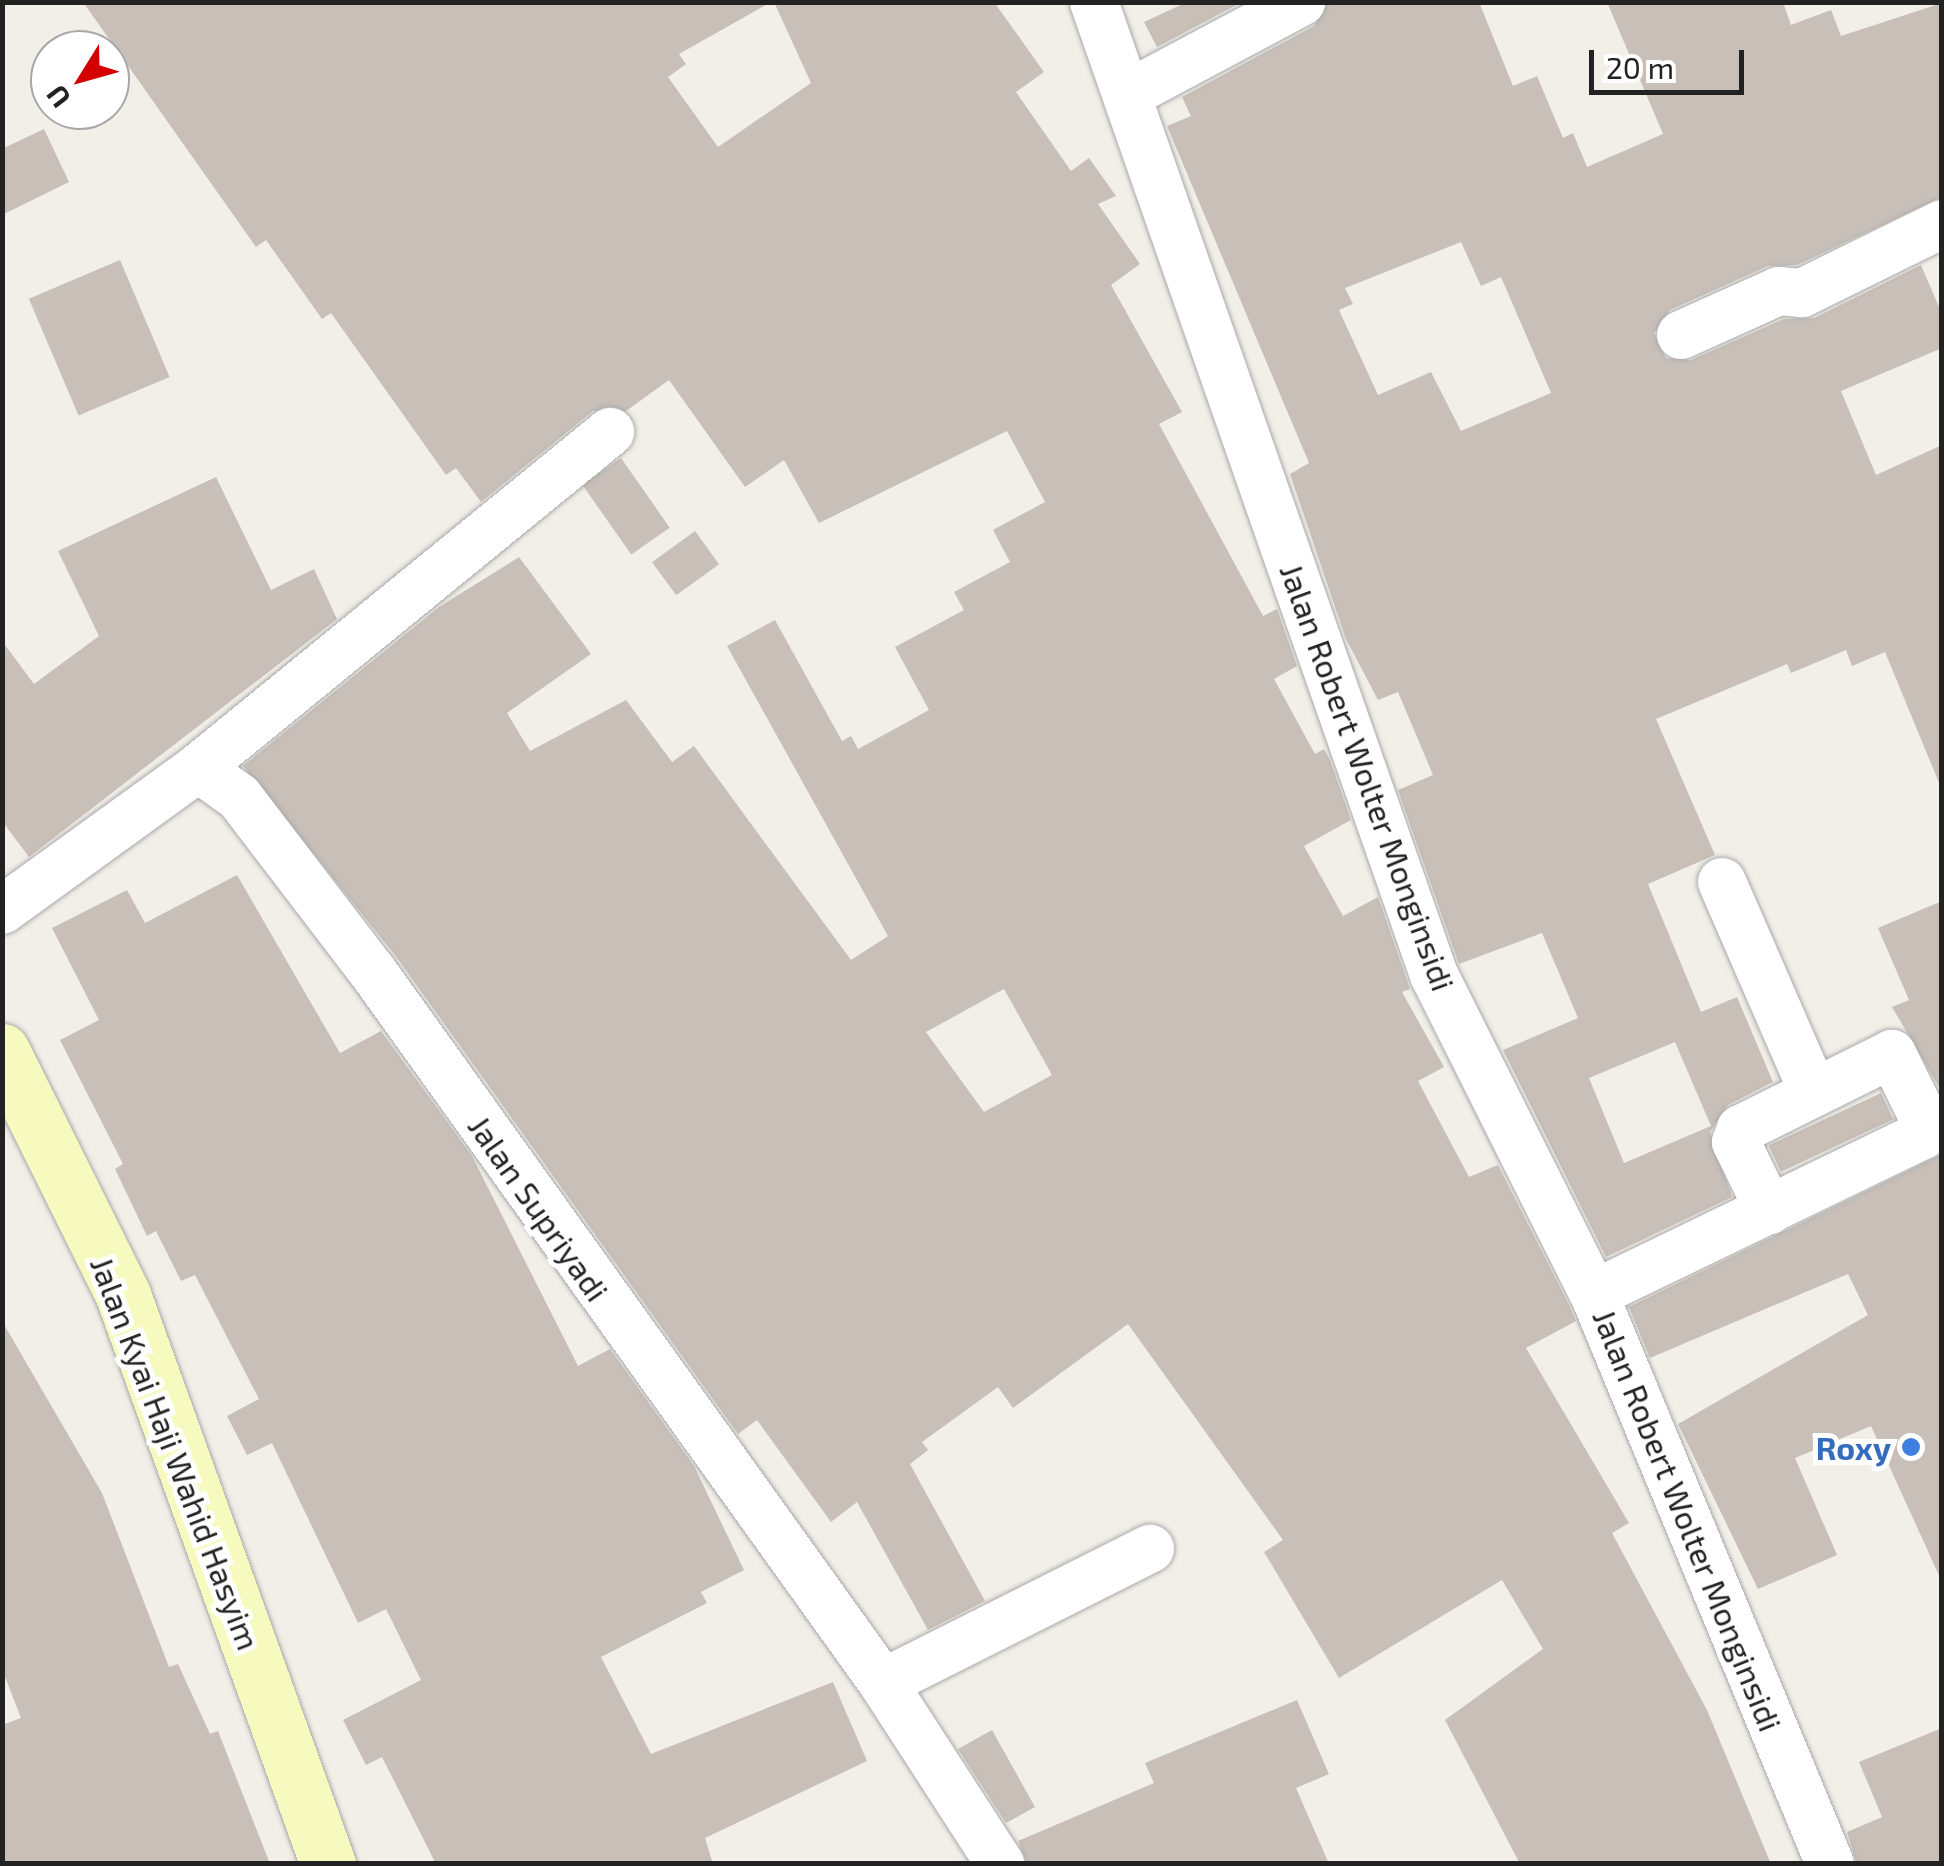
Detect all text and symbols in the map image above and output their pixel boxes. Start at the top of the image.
north arrow [30,30,130,130]
scale bar [1594,30,1749,92]
text: 20 m [1606,49,1674,85]
text: U [38,79,77,115]
street label: Jalan Robert Wolter Monginsidi [1273,558,1463,996]
street label: Jalan Supriyadi [461,1108,617,1308]
street label: Jalan Kyai Haji Wahid Hasyim [83,1251,269,1655]
street label: Jalan Robert Wolter Monginsidi [1585,1303,1791,1737]
place label: Roxy [1816,1428,1891,1466]
marker: Roxy [1900,1436,1922,1458]

